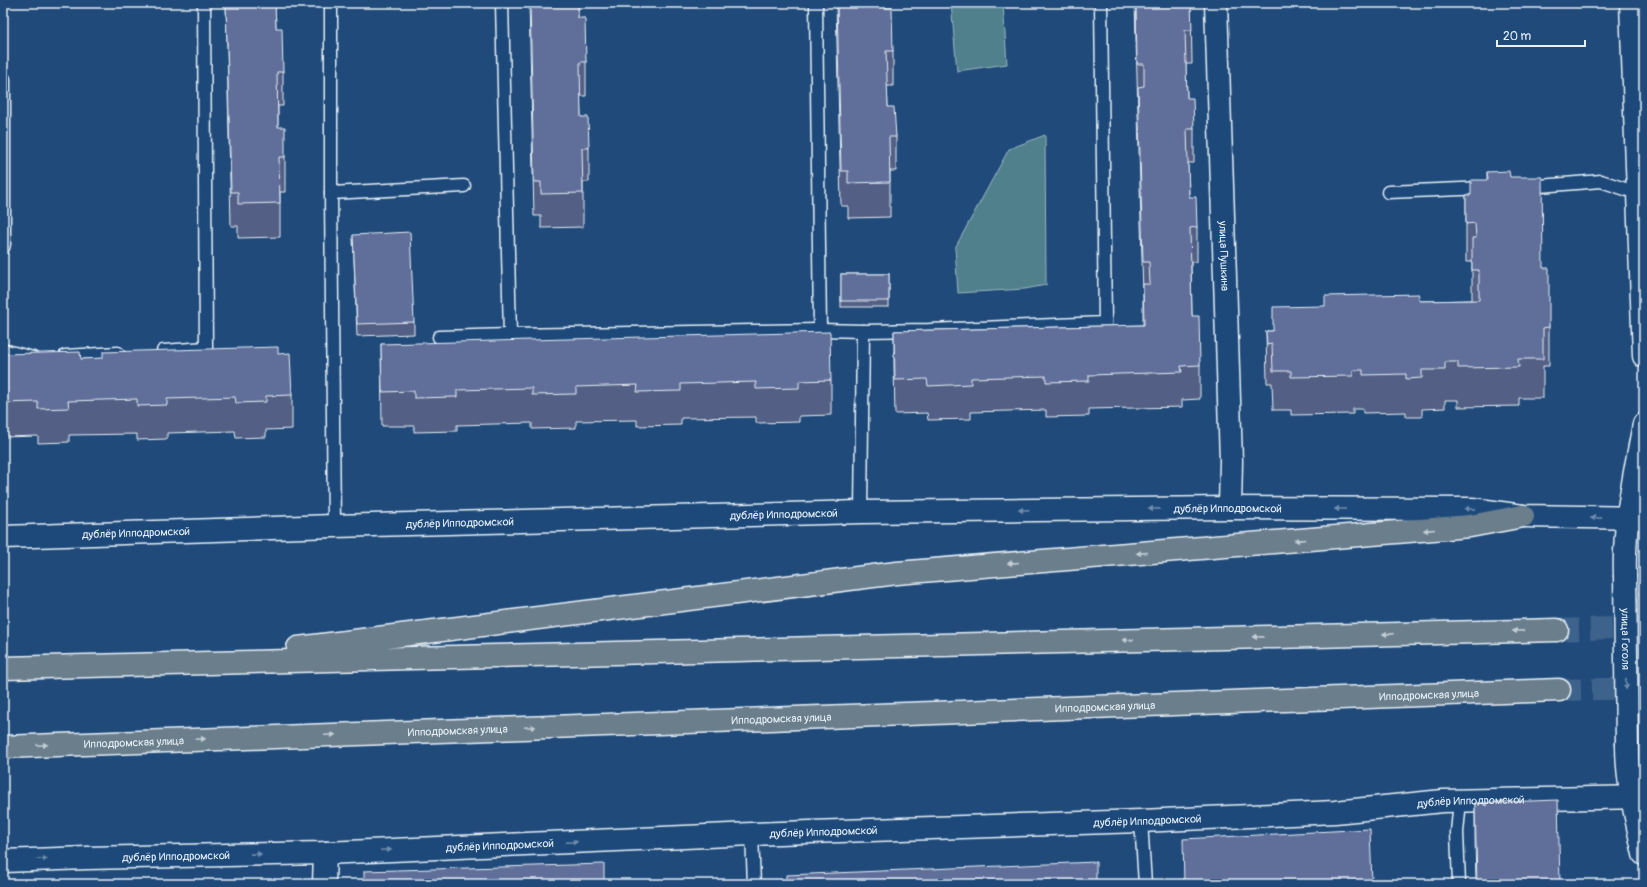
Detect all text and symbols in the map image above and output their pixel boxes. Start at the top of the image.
scale bar [1497,22,1585,48]
text: 20 m [1503,29,1532,44]
street label: улица Пушкина [1216,220,1231,291]
street label: дублёр Ипподромской [1173,502,1282,516]
one-way arrow [1147,506,1160,512]
one-way arrow [1333,506,1346,512]
one-way arrow [1464,506,1476,513]
street label: дублёр Ипподромской [729,507,838,522]
one-way arrow [1017,507,1030,513]
street label: дублёр Ипподромской [406,515,514,531]
one-way arrow [1589,515,1602,521]
street label: дублёр Ипподромской [82,525,190,541]
one-way arrow [1423,526,1435,533]
one-way arrow [1294,537,1306,543]
one-way arrow [1136,549,1148,556]
one-way arrow [1007,560,1019,567]
street label: улица Гоголя [1618,607,1632,670]
one-way arrow [1511,628,1524,634]
one-way arrow [1381,631,1394,637]
one-way arrow [1251,634,1264,640]
one-way arrow [1122,637,1134,644]
one-way arrow [1623,678,1629,691]
street label: Ипподромская улица [1379,687,1479,704]
street label: Ипподромская улица [1055,699,1156,715]
street label: Ипподромская улица [731,711,832,727]
street label: Ипподромская улица [407,723,508,739]
one-way arrow [524,724,536,731]
one-way arrow [324,731,336,738]
street label: Ипподромская улица [84,734,184,751]
one-way arrow [194,736,206,743]
one-way arrow [36,742,48,749]
street label: дублёр Ипподромской [1416,793,1525,811]
street label: дублёр Ипподромской [1093,812,1202,830]
street label: дублёр Ипподромской [769,824,878,840]
street label: дублёр Ипподромской [445,837,554,855]
one-way arrow [566,839,579,845]
one-way arrow [380,847,392,854]
street label: дублёр Ипподромской [122,849,230,864]
one-way arrow [250,851,262,858]
one-way arrow [36,856,48,863]

